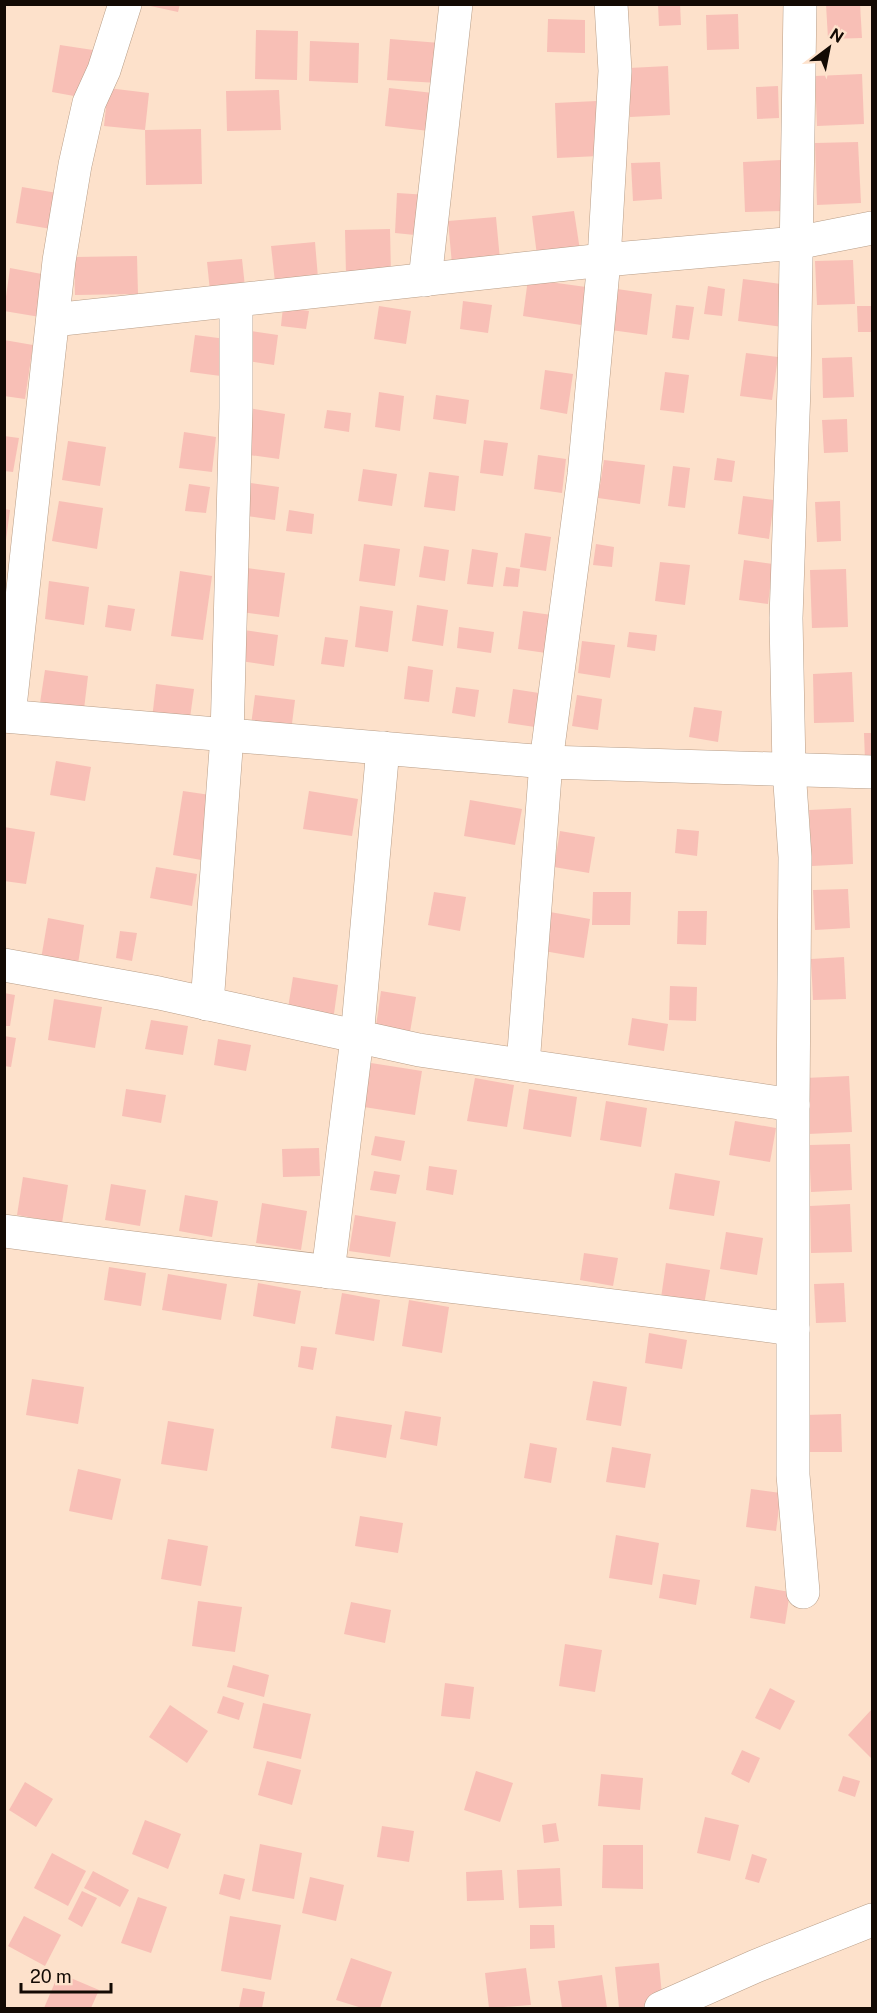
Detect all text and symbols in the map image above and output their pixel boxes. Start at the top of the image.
north arrow [799,18,859,78]
text: N [826,24,847,47]
scale bar [21,1956,111,1994]
text: 20 m [30,1966,72,1987]

